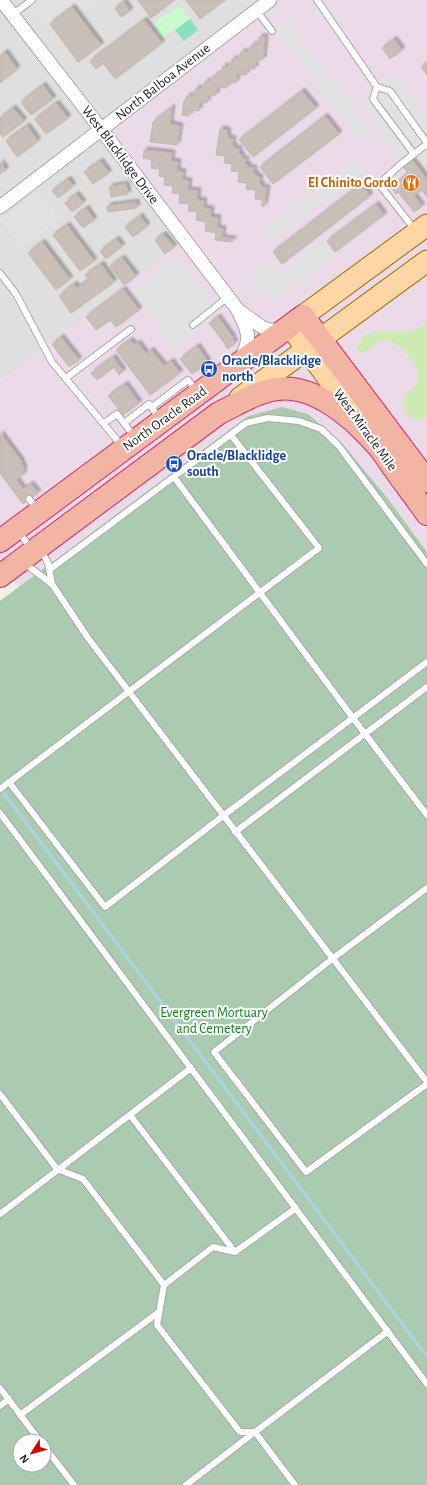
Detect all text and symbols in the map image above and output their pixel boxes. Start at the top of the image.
street label: North Balboa Avenue [113,41,213,123]
street label: West Blacklidge Drive [79,104,161,206]
restaurant icon: El Chinito Gordo [401,173,421,193]
place label: El Chinito Gordo [308,176,398,190]
place label: Oracle/Blacklidge north [222,354,321,384]
bus stop icon: Oracle/Blacklidge north [199,359,219,379]
street label: North Oracle Road [121,384,209,454]
street label: West Miracle Mile [331,386,399,474]
place label: Oracle/Blacklidge south [187,449,286,479]
bus stop icon: Oracle/Blacklidge south [164,454,184,474]
park label: Evergreen Mortuary and Cemetery [160,1006,268,1036]
north arrow [12,1433,52,1473]
text: N [18,1452,31,1465]

